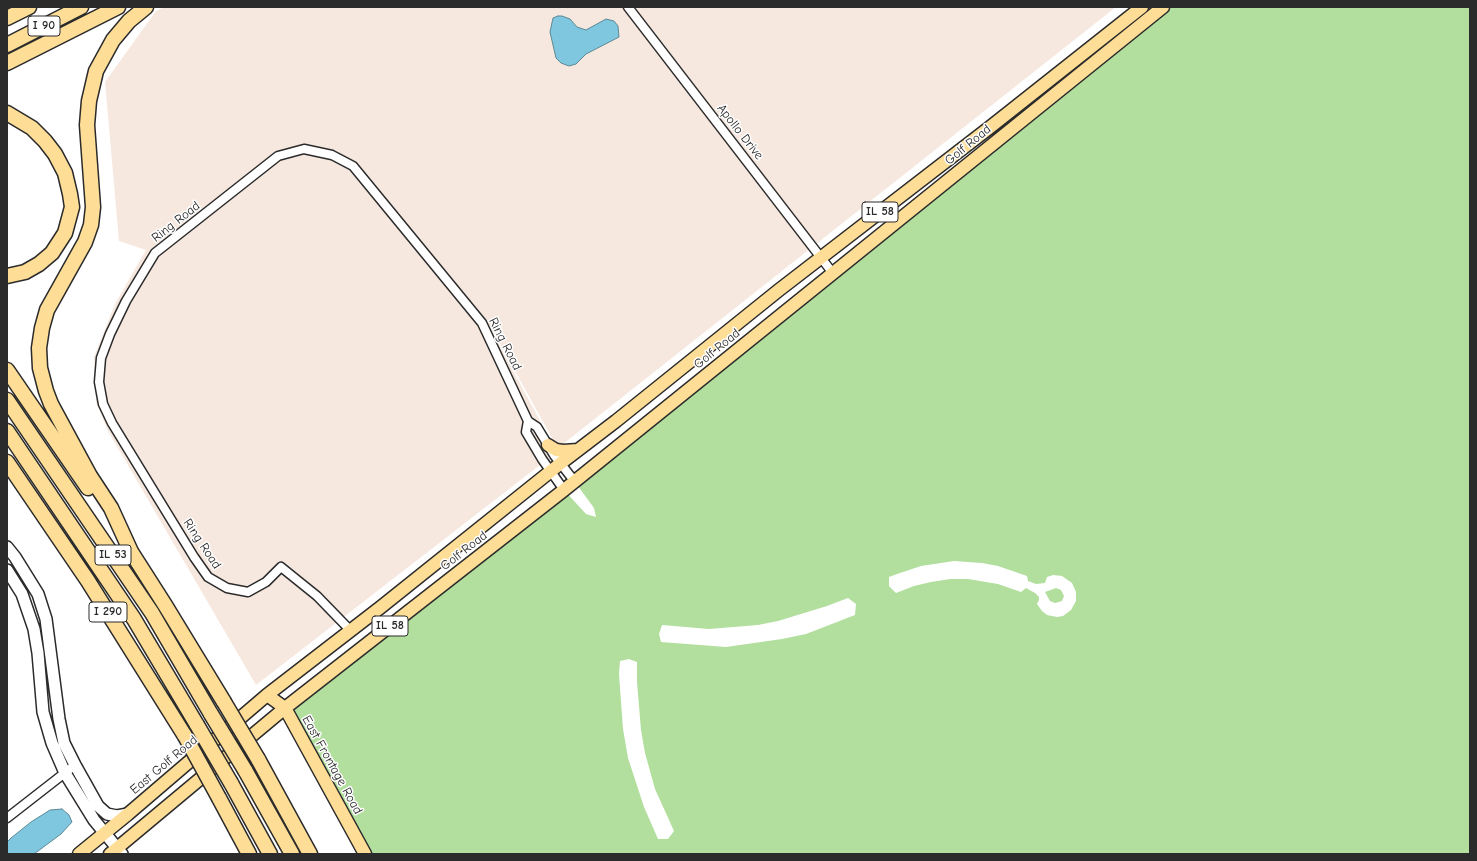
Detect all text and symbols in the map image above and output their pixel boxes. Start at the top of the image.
road number: I 90 [28,16,60,36]
street label: Apollo Drive [713,101,767,163]
street label: Golf Road [942,122,994,168]
street label: Ring Road [149,198,203,246]
road number: IL 58 [862,202,898,222]
street label: Ring Road [485,315,525,373]
street label: Golf Road [691,326,743,372]
street label: Ring Road [180,516,224,572]
street label: Golf Road [438,528,490,574]
road number: IL 53 [95,545,131,565]
road number: I 290 [89,602,127,622]
road number: IL 58 [372,616,408,636]
street label: East Frontage Road [298,713,366,817]
street label: East Golf Road [127,732,201,798]

